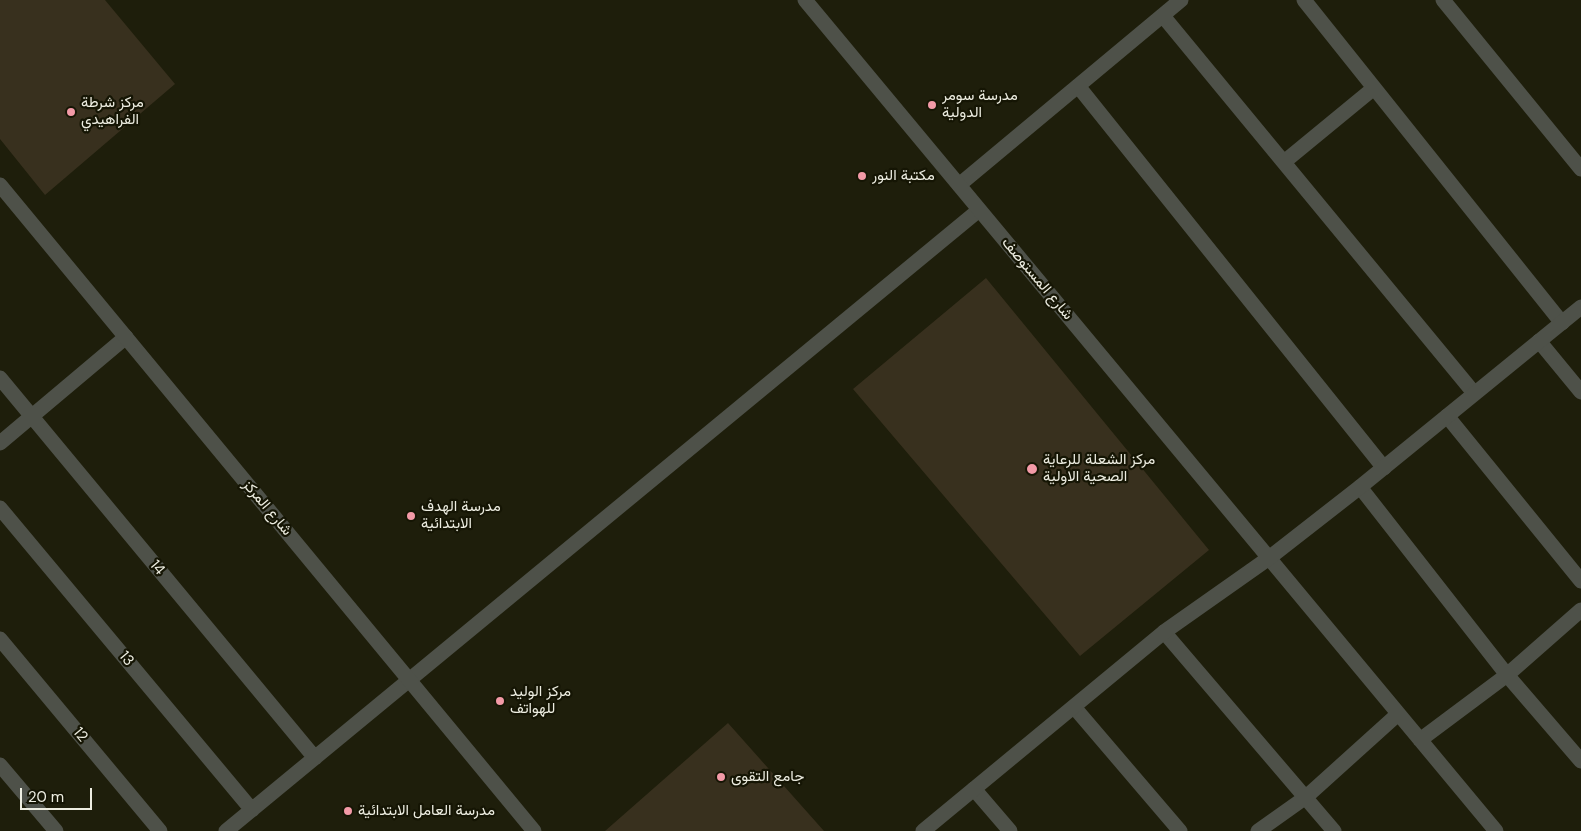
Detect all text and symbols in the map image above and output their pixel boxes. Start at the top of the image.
place label: مدرسة سومر الدولية [942,87,1018,122]
place label: مركز شرطة الفراهيدي [81,94,144,129]
marker: مدرسة سومر الدولية [926,99,938,111]
marker: مركز شرطة الفراهيدي [65,106,77,118]
place label: مكتبة النور [872,167,935,185]
marker: مكتبة النور [856,170,868,182]
street label: شارع المستوصف [997,234,1077,324]
place label: مركز الشعلة للرعاية الصحية الاولية [1043,451,1155,486]
marker: مركز الشعلة للرعاية الصحية الاولية [1025,462,1039,476]
street label: شارع المركز [238,476,296,540]
place label: مدرسة الهدف الابتدائية [421,498,501,533]
marker: مدرسة الهدف الابتدائية [405,510,417,522]
street label: 14 [146,557,168,579]
street label: 13 [115,648,137,670]
place label: مركز الوليد للهواتف [510,683,571,718]
marker: مركز الوليد للهواتف [494,695,506,707]
street label: 12 [69,724,91,746]
place label: جامع التقوى [731,768,804,786]
marker: جامع التقوى [715,771,727,783]
scale bar [22,778,95,810]
text: 20 m [28,787,64,807]
place label: مدرسة العامل الابتدائية [358,802,495,820]
marker: مدرسة العامل الابتدائية [342,805,354,817]

